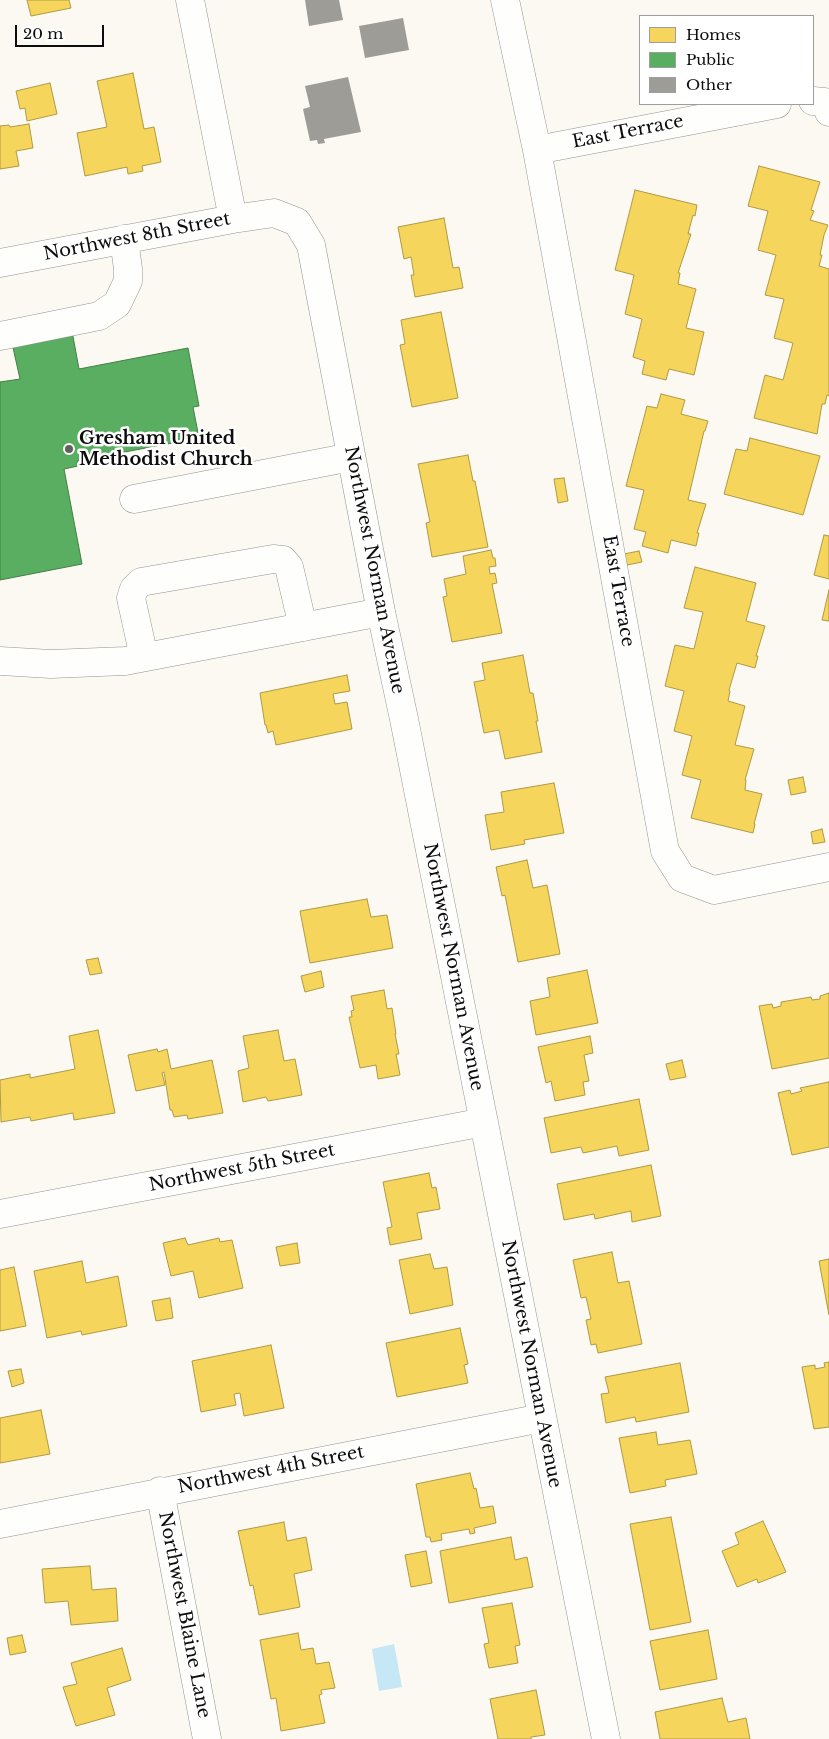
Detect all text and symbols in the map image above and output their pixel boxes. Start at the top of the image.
scale bar [18,15,106,47]
legend [639,15,814,105]
text: 20 m [23,24,63,43]
text: Homes [686,25,741,44]
text: Public [686,50,734,69]
text: Other [686,75,732,94]
street label: East Terrace [570,111,686,153]
street label: Northwest 8th Street [42,208,232,266]
place label: Gresham United Methodist Church [79,428,253,470]
marker: Gresham United Methodist Church [63,443,75,455]
street label: Northwest Norman Avenue [339,444,409,696]
street label: East Terrace [598,533,638,649]
street label: Northwest Norman Avenue [418,841,488,1093]
street label: Northwest 5th Street [147,1139,337,1197]
street label: Northwest Norman Avenue [496,1238,566,1490]
street label: Northwest 4th Street [176,1441,366,1499]
street label: Northwest Blaine Lane [153,1510,215,1720]

